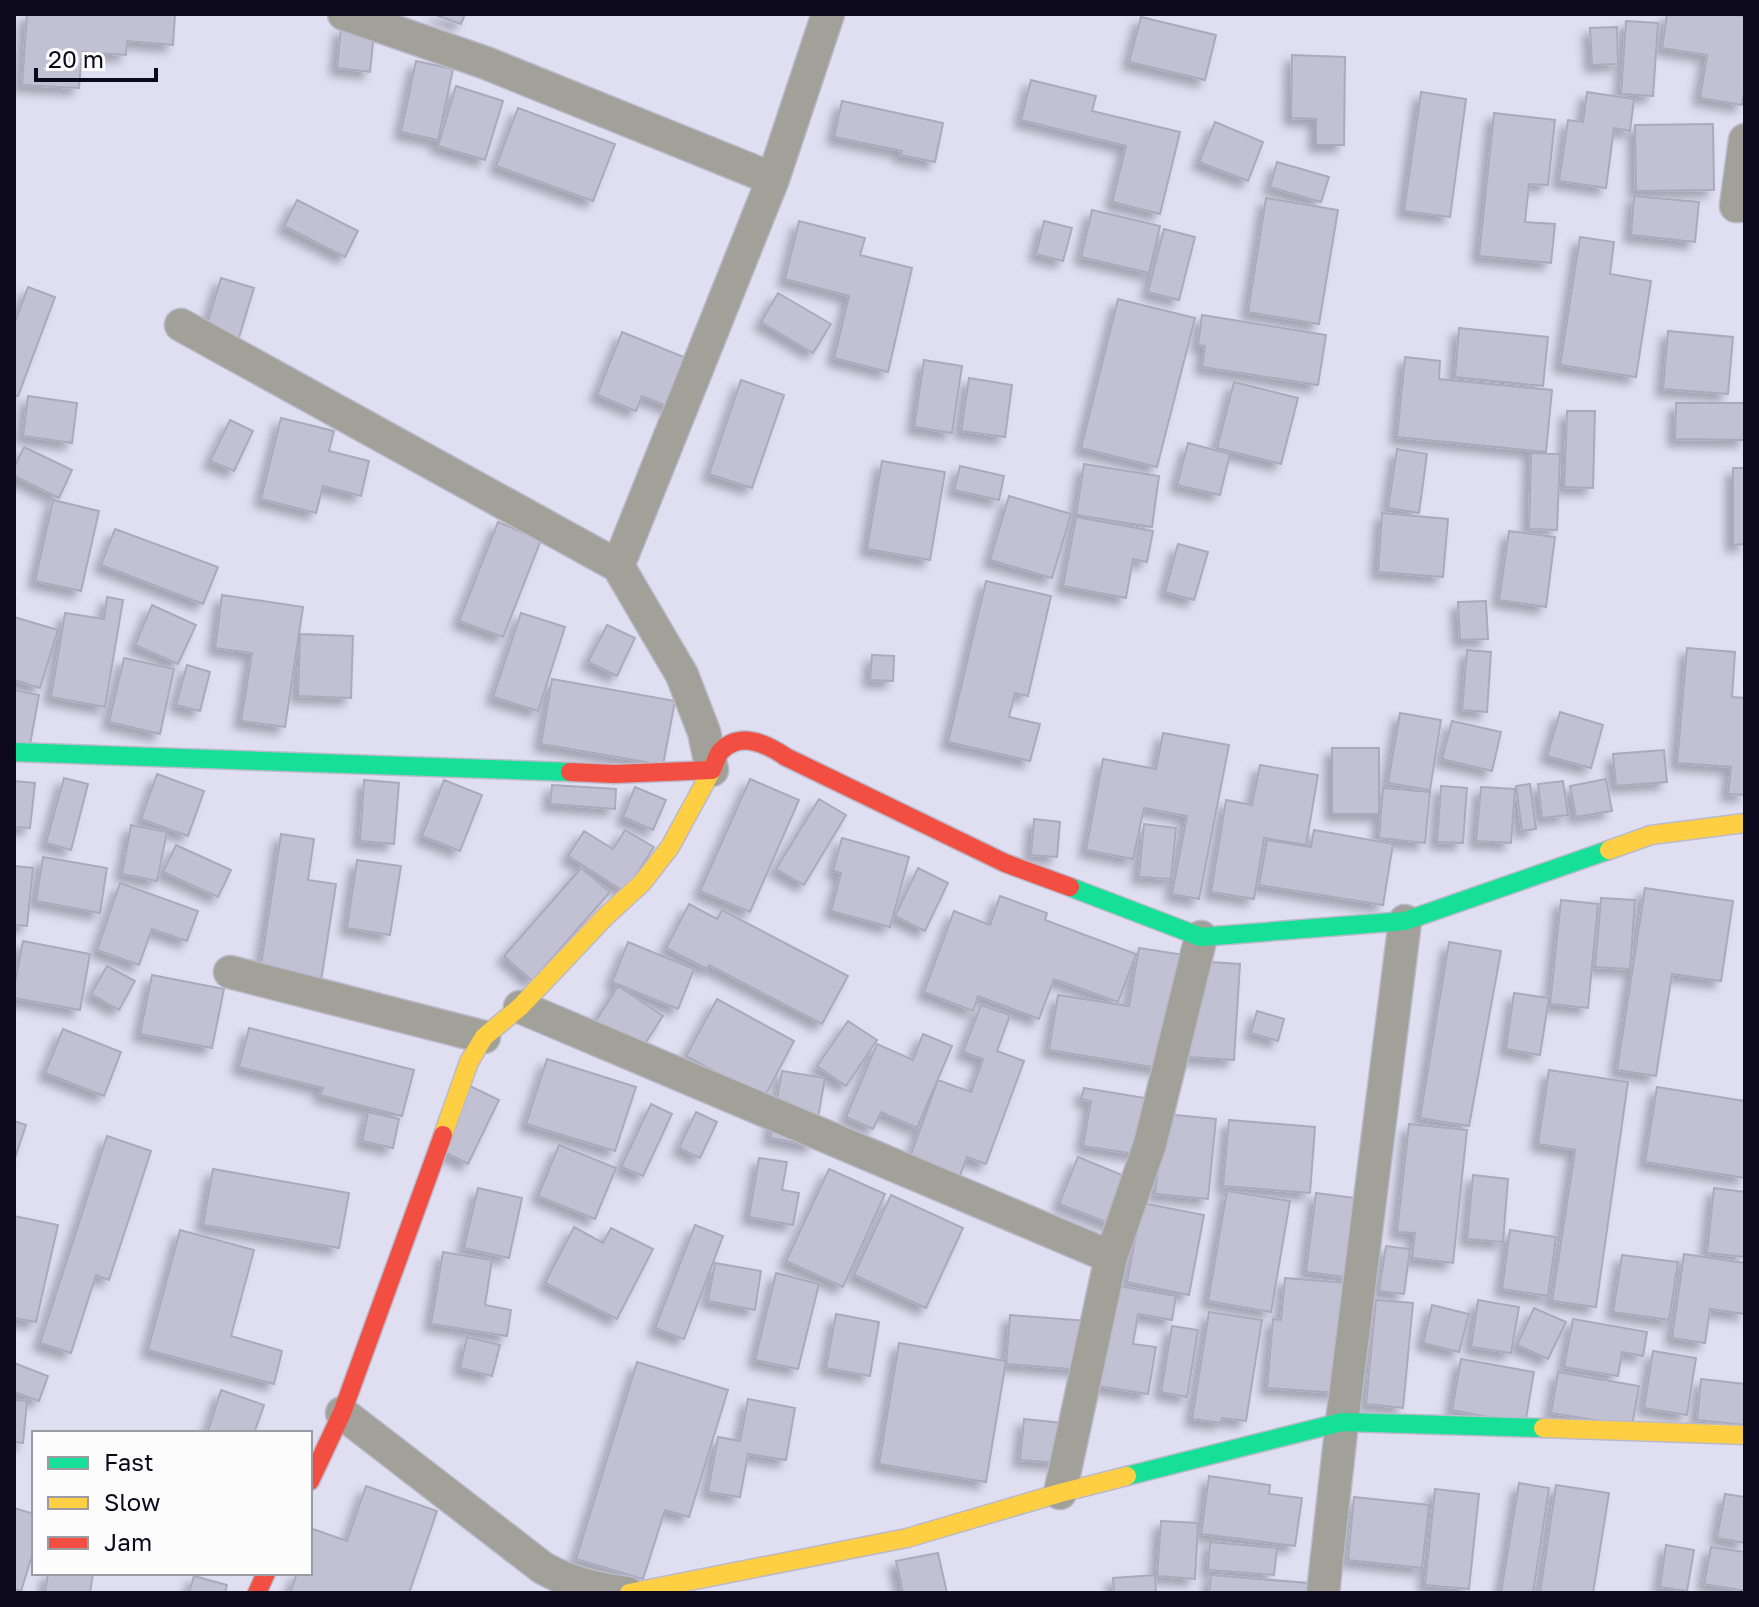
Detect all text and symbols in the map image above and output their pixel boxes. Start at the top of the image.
scale bar [36,32,156,82]
text: 20 m [48,44,104,73]
legend [32,1431,312,1575]
text: Fast [104,1447,154,1476]
text: Slow [104,1487,160,1516]
text: Jam [104,1527,152,1556]

